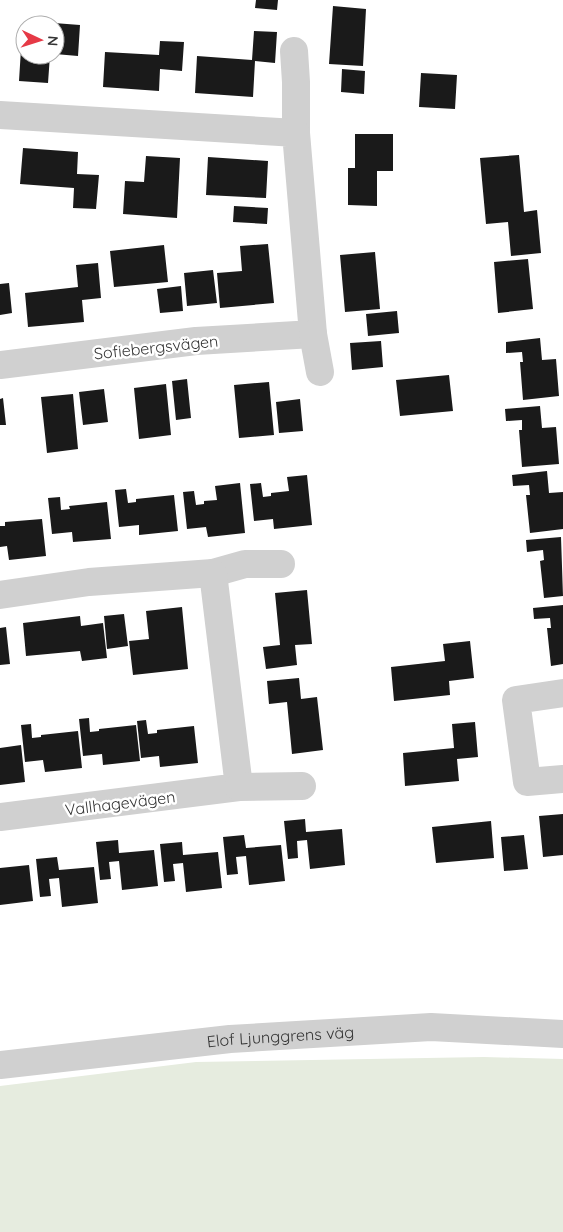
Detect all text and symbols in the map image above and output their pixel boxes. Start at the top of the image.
north arrow [15,15,65,65]
text: N [44,35,62,47]
street label: Sofiebergsvägen [93,331,219,363]
street label: Vallhagevägen [64,786,176,820]
street label: Elof Ljunggrens väg [206,1022,355,1052]

